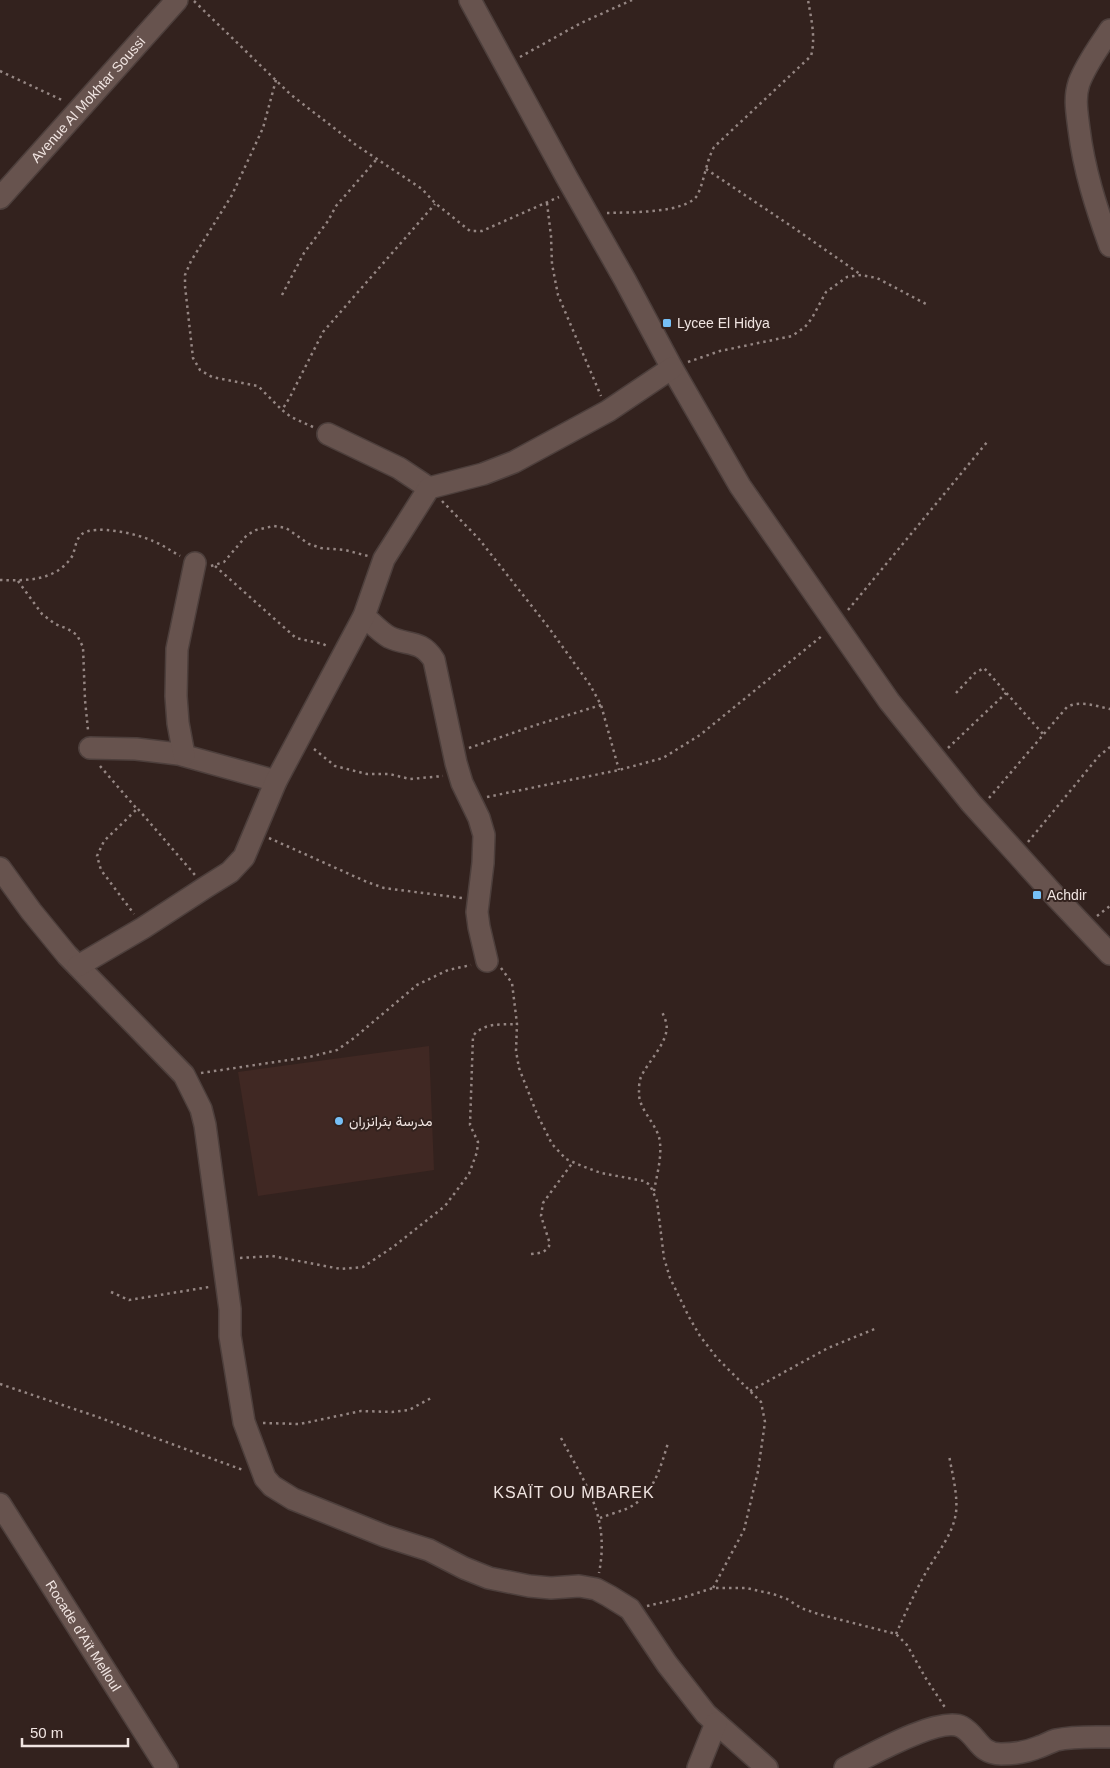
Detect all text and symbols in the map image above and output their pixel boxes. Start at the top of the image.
street label: Avenue Al Mokhtar Soussi [28,33,148,166]
place label: Lycee El Hidya [677,315,770,331]
marker: Lycee El Hidya [661,317,673,329]
place label: Achdir [1047,887,1087,903]
marker: Achdir [1031,889,1043,901]
place label: مدرسة بئرانزران [349,1113,432,1130]
marker: مدرسة بئرانزران [333,1115,345,1127]
district label: KSAÏT OU MBAREK [493,1484,655,1501]
street label: Rocade d'Aït Melloul [42,1577,124,1694]
scale bar [22,1716,129,1748]
text: 50 m [30,1724,63,1741]

